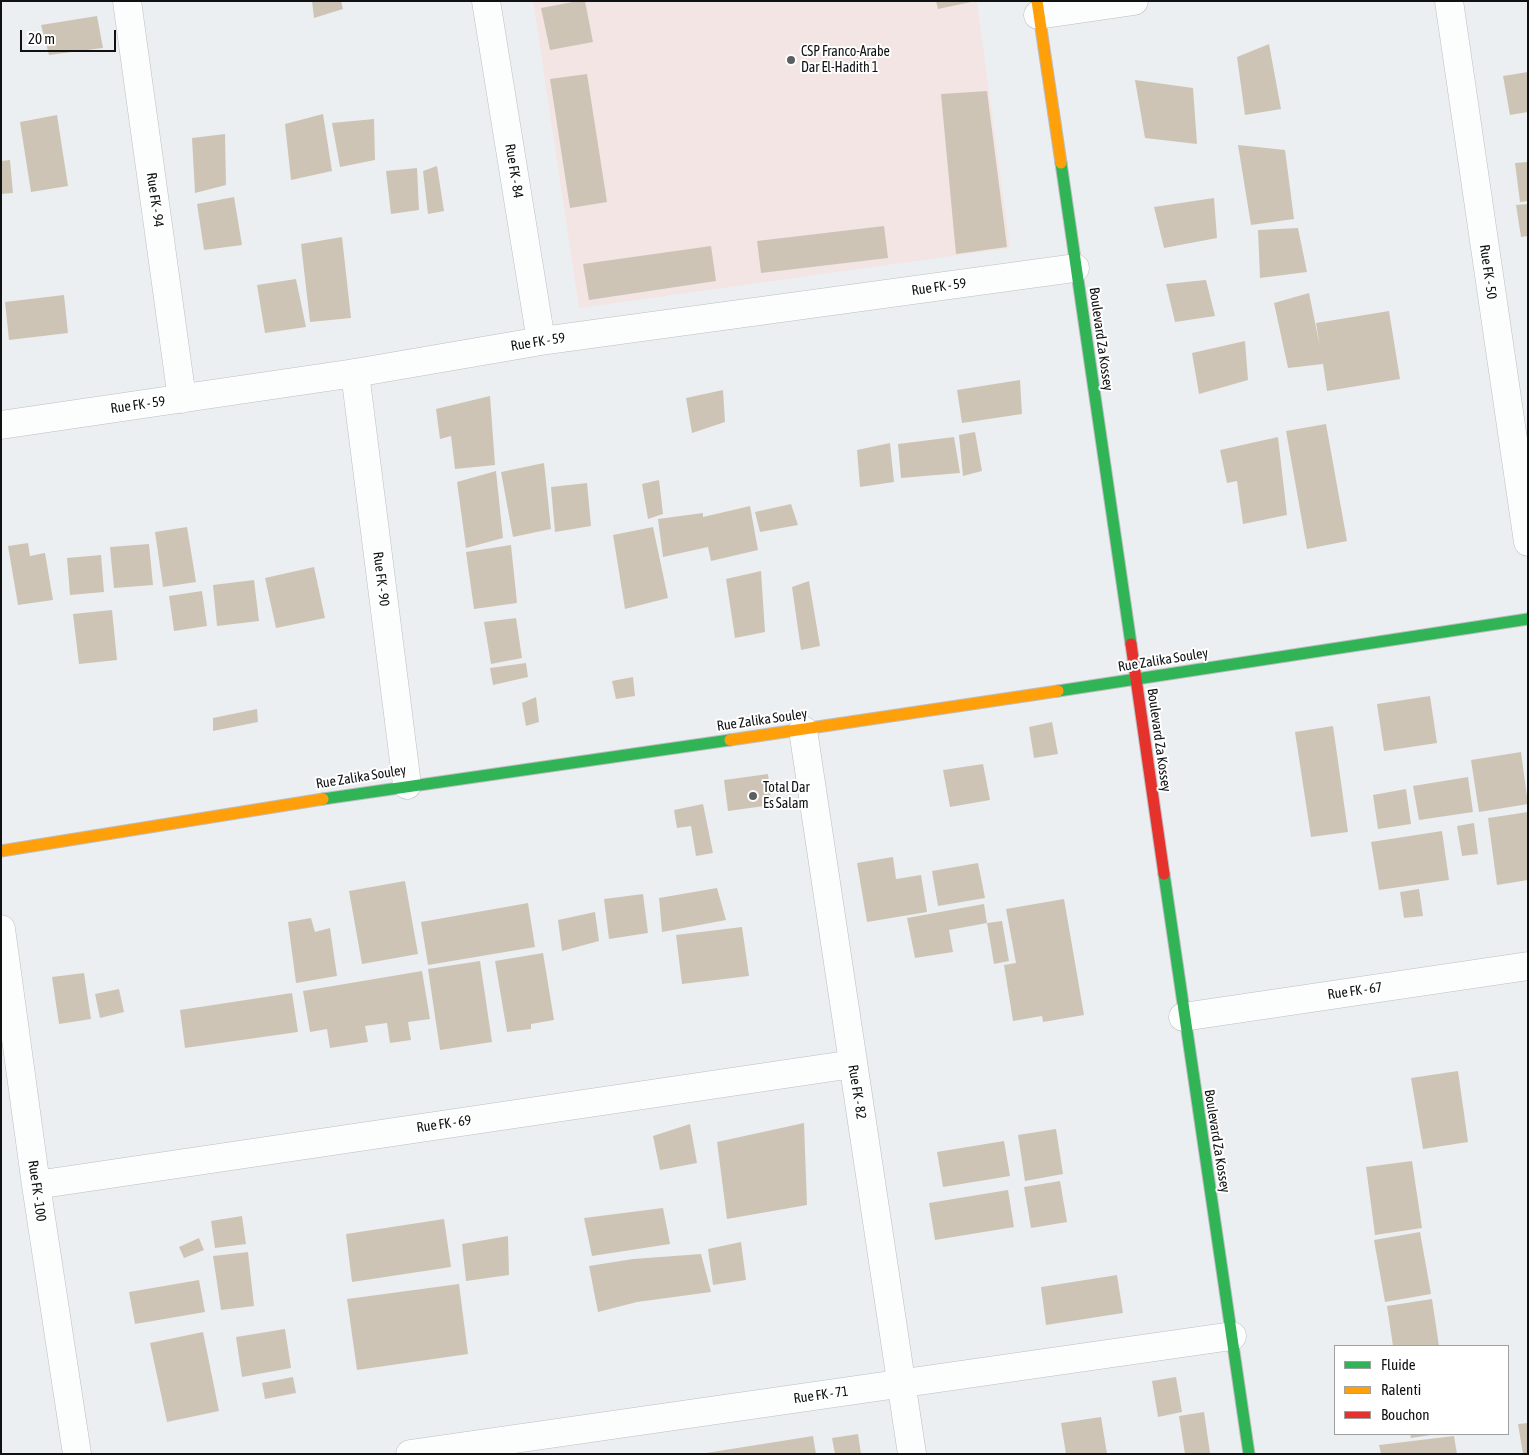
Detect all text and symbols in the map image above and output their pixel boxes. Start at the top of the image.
scale bar [22,20,119,52]
text: 20 m [28,30,55,47]
place label: CSP Franco-Arabe Dar El-Hadith 1 [801,44,890,76]
marker: CSP Franco-Arabe Dar El-Hadith 1 [785,54,797,66]
street label: Rue FK - 84 [501,143,527,199]
street label: Rue FK - 94 [143,172,167,228]
street label: Rue FK - 50 [1476,244,1500,300]
street label: Rue FK - 59 [911,275,967,299]
street label: Boulevard Za Kossey [1085,286,1117,392]
street label: Rue FK - 59 [510,329,566,355]
street label: Rue FK - 59 [110,393,166,417]
street label: Rue FK - 90 [369,551,393,607]
street label: Rue Zalika Souley [1117,645,1209,675]
street label: Boulevard Za Kossey [1143,687,1175,793]
street label: Rue Zalika Souley [716,705,808,735]
street label: Rue Zalika Souley [315,762,407,792]
place label: Total Dar Es Salam [763,780,810,812]
marker: Total Dar Es Salam [747,790,759,802]
street label: Rue FK - 67 [1327,979,1383,1003]
street label: Rue FK - 82 [844,1064,870,1120]
street label: Boulevard Za Kossey [1201,1088,1233,1194]
street label: Rue FK - 69 [416,1112,472,1136]
street label: Rue FK - 100 [24,1159,50,1223]
legend [1334,1345,1509,1435]
text: Fluide [1381,1356,1416,1373]
text: Ralenti [1381,1381,1421,1398]
street label: Rue FK - 71 [793,1383,849,1407]
text: Bouchon [1381,1406,1430,1423]

